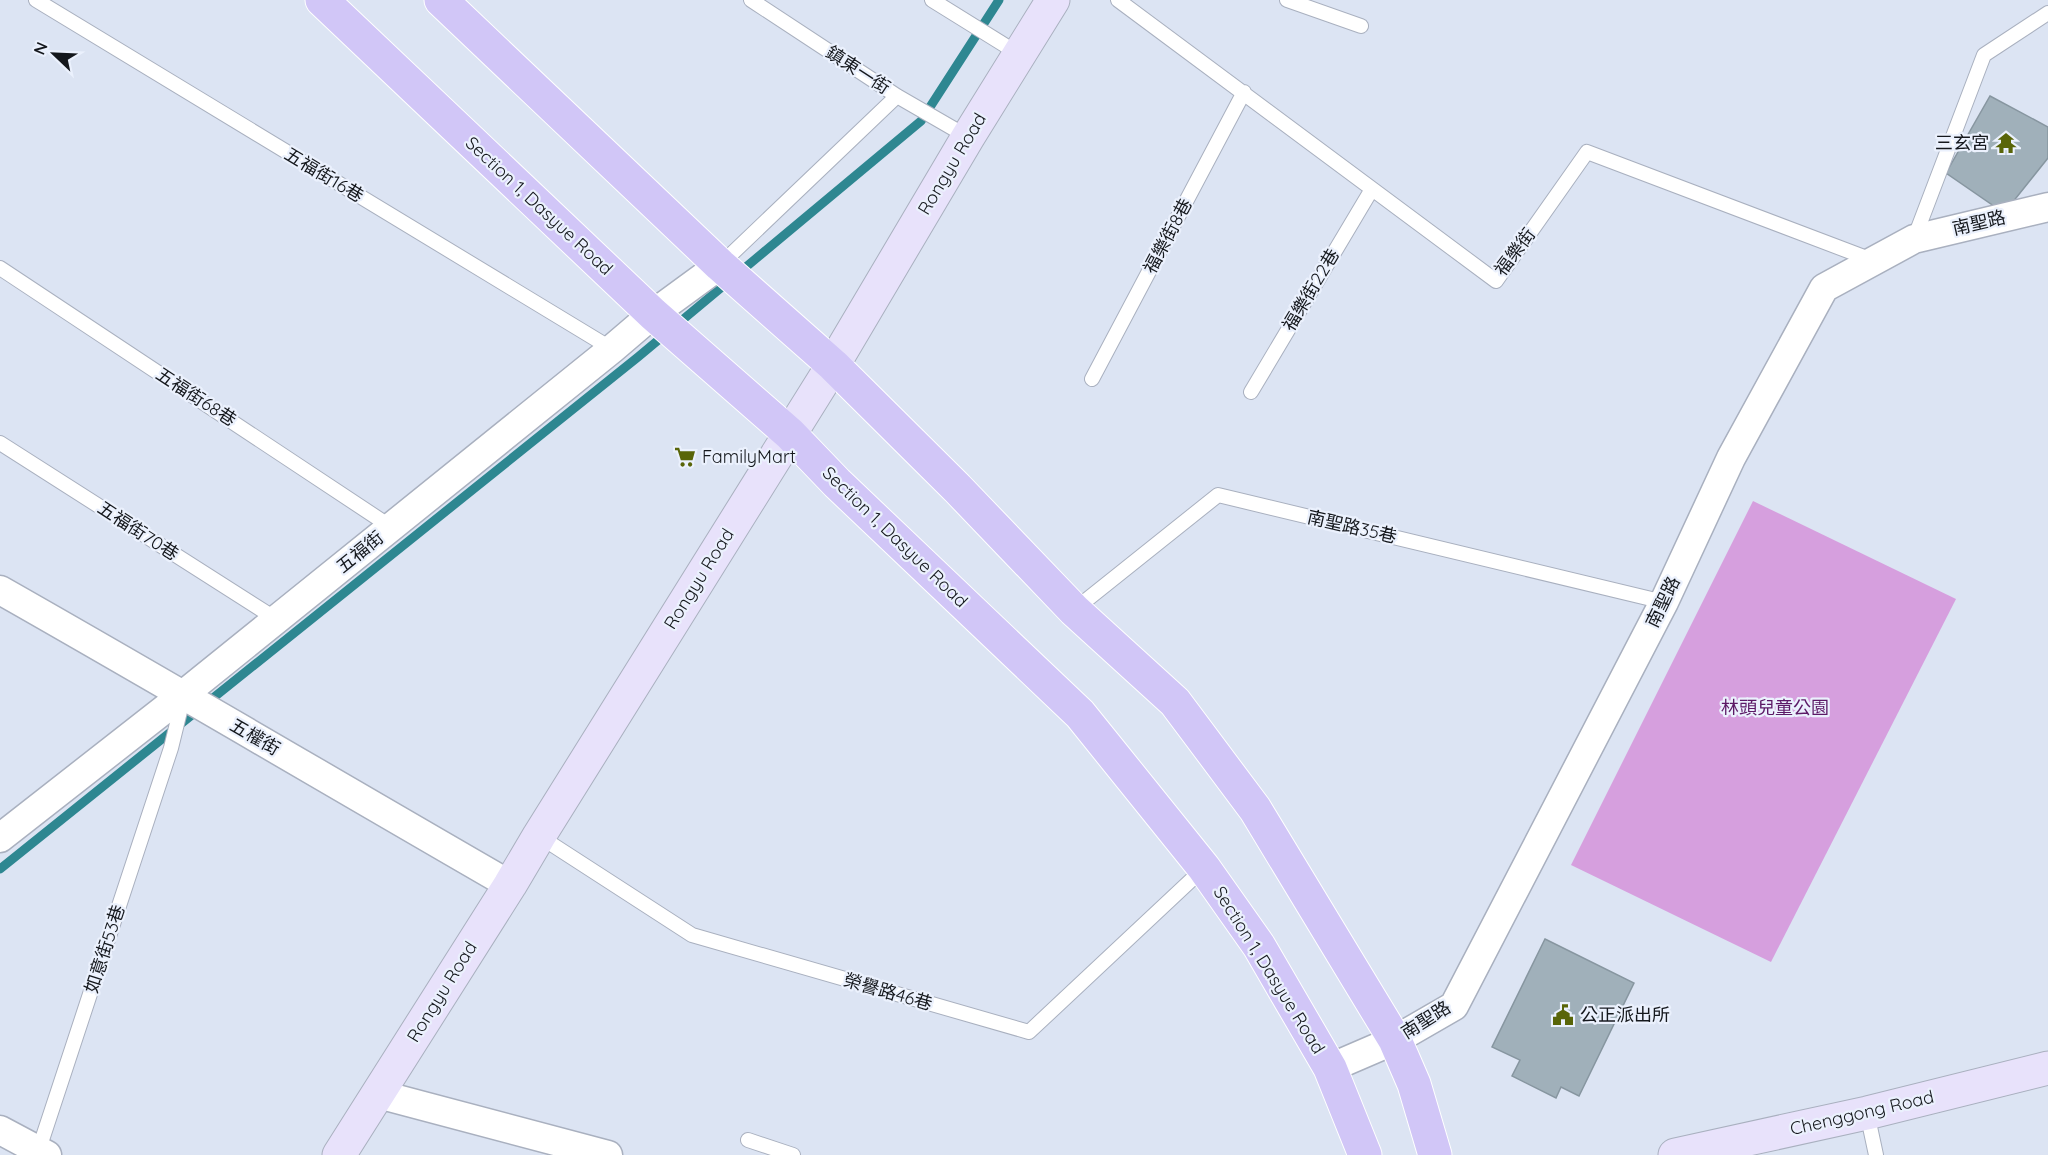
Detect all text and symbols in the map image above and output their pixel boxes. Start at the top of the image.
north arrow [24,24,84,84]
text: N [29,39,52,57]
street label: 鎮東一街 [822,40,895,99]
street label: Rongyu Road [912,109,991,219]
street label: Section 1, Dasyue Road [461,131,618,280]
place label: 三玄宮 [1935,131,1989,154]
temple icon: 三玄宮 [1994,131,2018,155]
street label: 五福街16巷 [280,142,368,207]
street label: 福樂街8巷 [1138,194,1197,277]
street label: 南聖路 [1950,205,2008,240]
street label: 福樂街 [1489,223,1540,280]
street label: 福樂街22巷 [1277,244,1344,335]
street label: 五福街68巷 [152,362,241,431]
supermarket icon: FamilyMart [673,445,697,469]
place label: FamilyMart [702,445,796,468]
street label: Section 1, Dasyue Road [818,461,973,612]
street label: 五福街70巷 [93,496,183,565]
street label: 南聖路35巷 [1305,505,1399,548]
street label: Rongyu Road [658,524,739,633]
street label: 五福街 [331,526,388,578]
street label: 南聖路 [1640,572,1685,631]
park label: 林頭兒童公園 [1721,696,1829,719]
street label: 五權街 [226,713,284,760]
street label: Section 1, Dasyue Road [1208,882,1330,1058]
street label: 如意街53巷 [79,902,130,996]
street label: Rongyu Road [401,937,482,1046]
street label: 榮譽路46巷 [841,968,935,1015]
street label: 南聖路 [1397,996,1455,1044]
public building icon: 公正派出所 [1551,1003,1575,1027]
place label: 公正派出所 [1580,1003,1670,1026]
street label: Chenggong Road [1788,1085,1936,1140]

